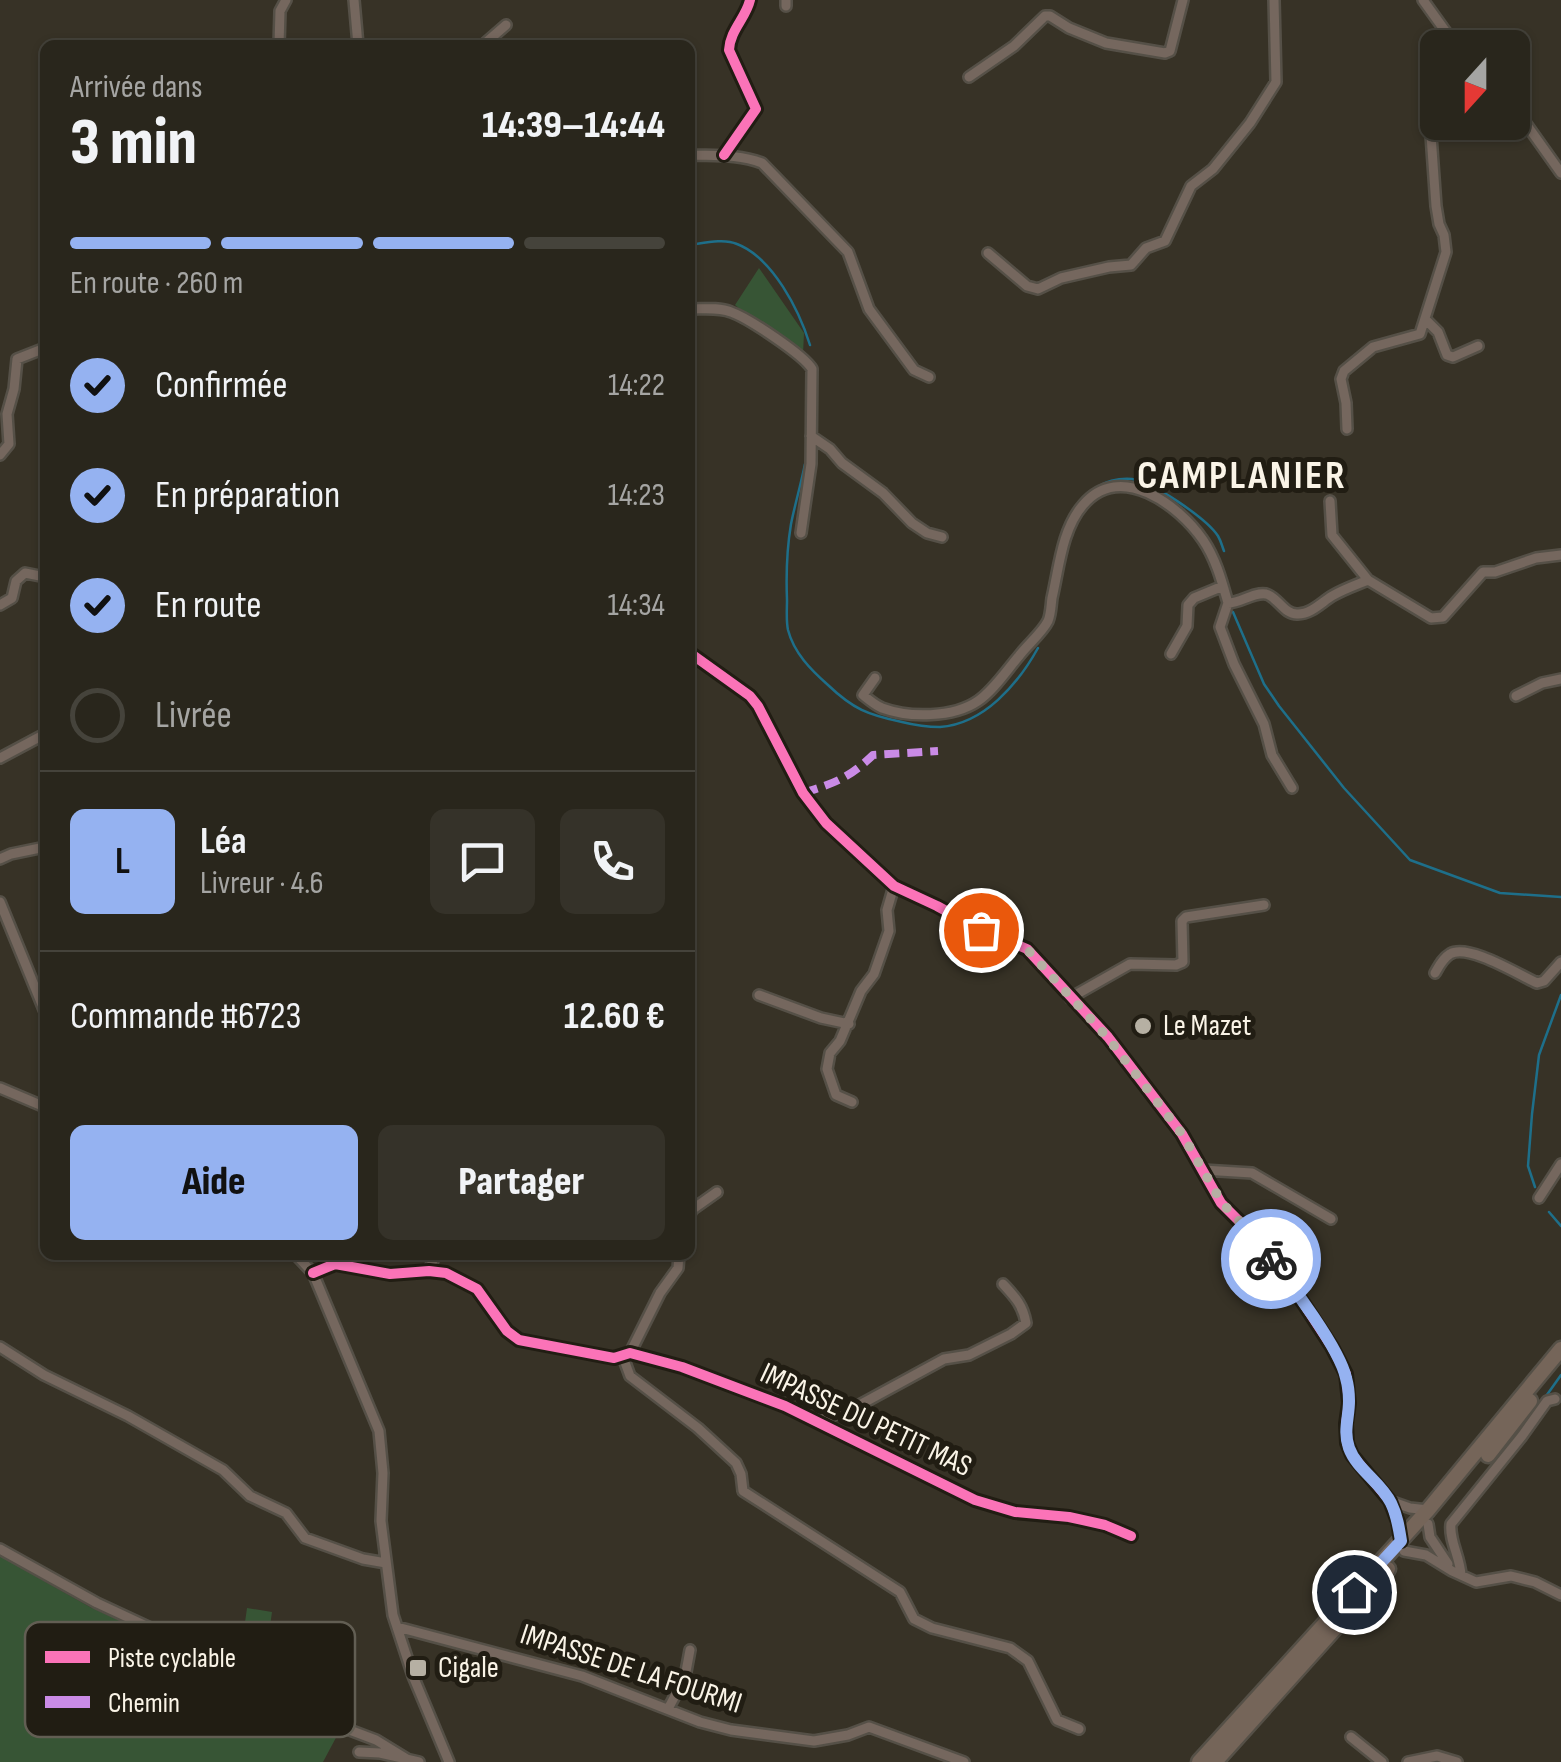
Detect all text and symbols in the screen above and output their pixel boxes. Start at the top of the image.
north arrow [1420,30,1530,140]
map controls [1420,30,1530,140]
text: Arrivée dans [70,68,202,107]
text: 14:39–14:44 [482,103,665,148]
text: 3 min [70,105,197,183]
text: En route · 260 m [70,264,243,303]
icon: check [70,358,125,413]
text: Confirmée [155,363,288,408]
text: 14:22 [608,366,665,405]
district label: CAMPLANIER [1137,452,1347,500]
icon: check [70,468,125,523]
text: En préparation [155,473,340,518]
text: 14:23 [608,476,665,515]
icon: check [70,578,125,633]
text: En route [155,583,261,628]
text: 14:34 [608,586,665,625]
text: Livrée [155,693,232,738]
button: chat [430,809,535,914]
button: phone [560,809,665,914]
text: Léa [200,819,247,864]
text: L [115,839,130,884]
text: Livreur · 4.6 [200,864,324,903]
pin [939,888,1024,973]
icon: bag [954,903,1009,958]
text: Commande #6723 [70,994,301,1039]
text: 12.60 € [564,994,665,1039]
place label: Le Mazet [1163,1008,1251,1044]
marker: Le Mazet [1132,1015,1154,1037]
button: Aide [70,1125,358,1240]
button: Partager [378,1125,665,1240]
courier [1221,1209,1321,1309]
icon: bike [1244,1232,1299,1287]
street label: IMPASSE DU PETIT MAS [755,1355,977,1485]
pin [1312,1550,1397,1635]
icon: home [1327,1565,1382,1620]
street label: IMPASSE DE LA FOURMI [516,1616,746,1722]
legend [25,1622,355,1737]
text: Piste cyclable [108,1642,236,1675]
place label: Cigale [438,1650,499,1686]
marker: Cigale [407,1657,429,1679]
text: Chemin [108,1687,180,1720]

